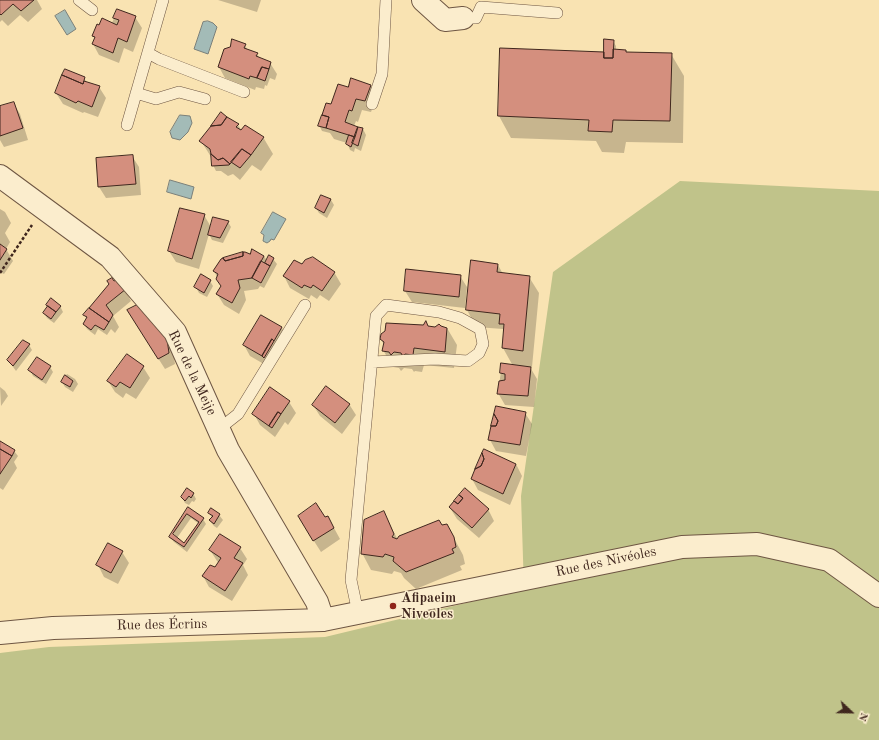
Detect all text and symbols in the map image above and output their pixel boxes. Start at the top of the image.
street label: Rue de la Meije [164,328,220,418]
street label: Rue des Nivéoles [554,543,658,581]
place label: Afipaeim Niveoles [401,590,456,622]
marker: Afipaeim Niveoles [388,601,398,611]
street label: Rue des Écrins [117,616,207,634]
north arrow [831,692,871,732]
text: N [856,711,869,723]

